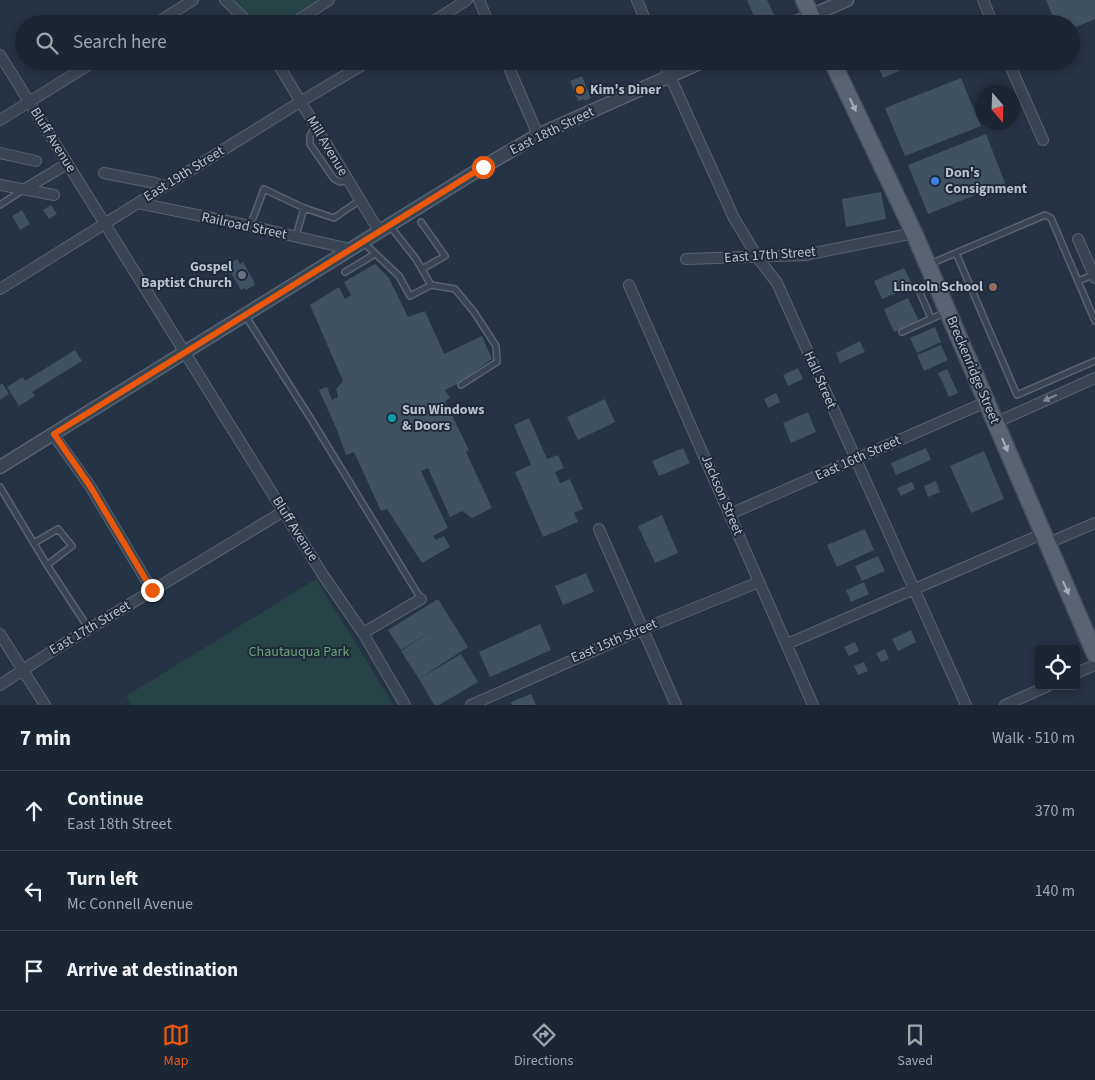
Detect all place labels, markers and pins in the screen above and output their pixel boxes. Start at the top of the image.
place label: Kim's Diner [590,80,661,100]
marker: Kim's Diner [574,84,586,96]
place label: Don's Consignment [945,163,1028,199]
marker: Don's Consignment [929,175,941,187]
place label: Gospel Baptist Church [141,257,232,293]
marker: Gospel Baptist Church [236,269,248,281]
place label: Lincoln School [893,277,983,297]
marker: Lincoln School [987,281,999,293]
place label: Sun Windows & Doors [402,400,485,436]
marker: Sun Windows & Doors [386,412,398,424]

